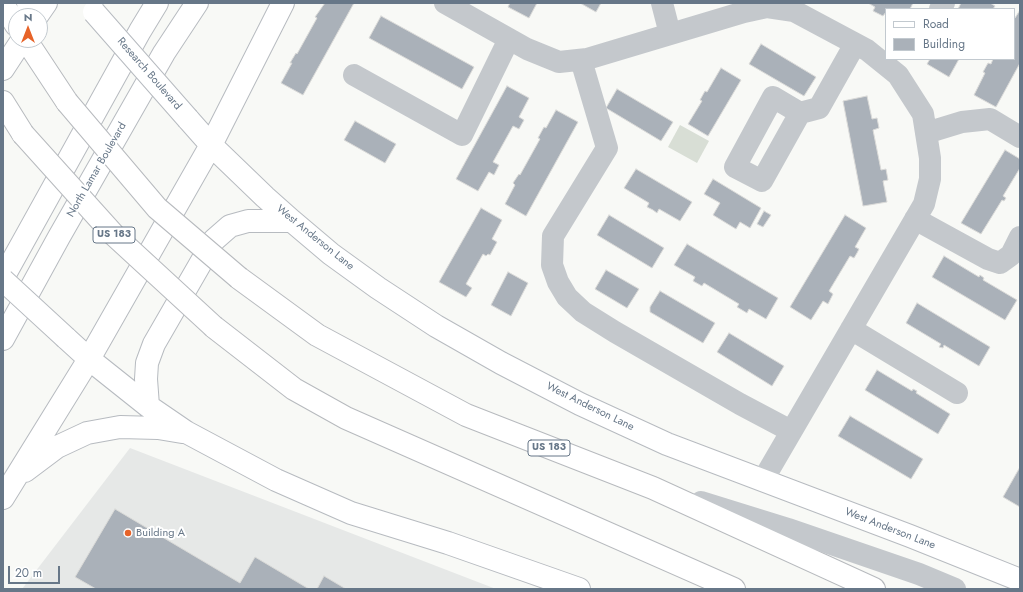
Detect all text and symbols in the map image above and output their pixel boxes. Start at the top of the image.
north arrow [8,8,48,48]
legend [885,8,1015,60]
text: N [24,9,32,25]
text: Road [923,15,949,33]
street label: Research Boulevard [114,35,184,113]
text: Building [923,35,965,53]
street label: North Lamar Boulevard [64,120,130,220]
street label: West Anderson Lane [274,203,356,273]
road number: US 183 [93,227,135,243]
street label: West Anderson Lane [544,380,636,434]
road number: US 183 [528,440,570,456]
street label: West Anderson Lane [843,506,937,552]
place label: Building A [136,526,185,540]
marker: Building A [123,528,133,538]
scale bar [10,558,62,584]
text: 20 m [15,564,42,582]

